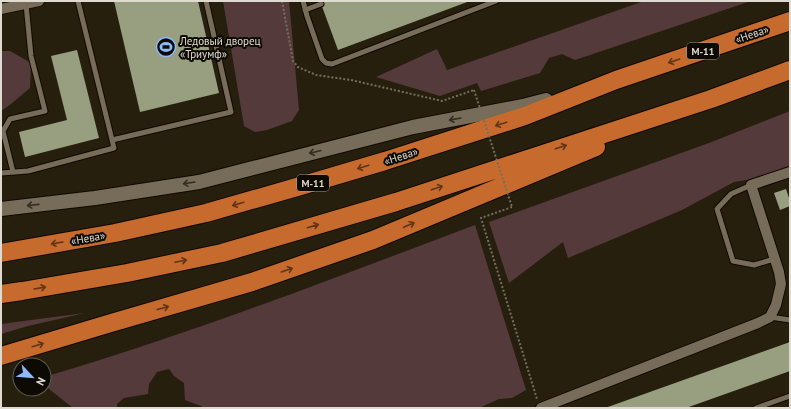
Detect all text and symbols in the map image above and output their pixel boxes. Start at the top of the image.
street label: «Нева» [733,22,771,46]
place label: Ледовый дворец «Триумф» [179,34,261,61]
sports icon: Ледовый дворец «Триумф» [155,36,177,58]
road number: М-11 [687,43,719,59]
one-way arrow [668,57,680,65]
one-way arrow [449,115,462,123]
one-way arrow [494,121,507,128]
one-way arrow [555,143,567,151]
street label: «Нева» [382,144,420,168]
one-way arrow [309,149,322,156]
one-way arrow [357,164,370,171]
road number: М-11 [297,175,329,191]
one-way arrow [183,179,196,187]
one-way arrow [431,184,444,191]
one-way arrow [27,201,40,209]
one-way arrow [232,201,245,208]
one-way arrow [403,221,415,229]
one-way arrow [306,222,319,229]
street label: «Нева» [70,228,106,248]
one-way arrow [51,240,64,248]
one-way arrow [174,257,187,265]
one-way arrow [281,266,294,273]
one-way arrow [33,284,46,292]
one-way arrow [156,304,169,311]
one-way arrow [32,341,45,348]
north arrow [12,357,52,397]
text: N [33,375,49,388]

